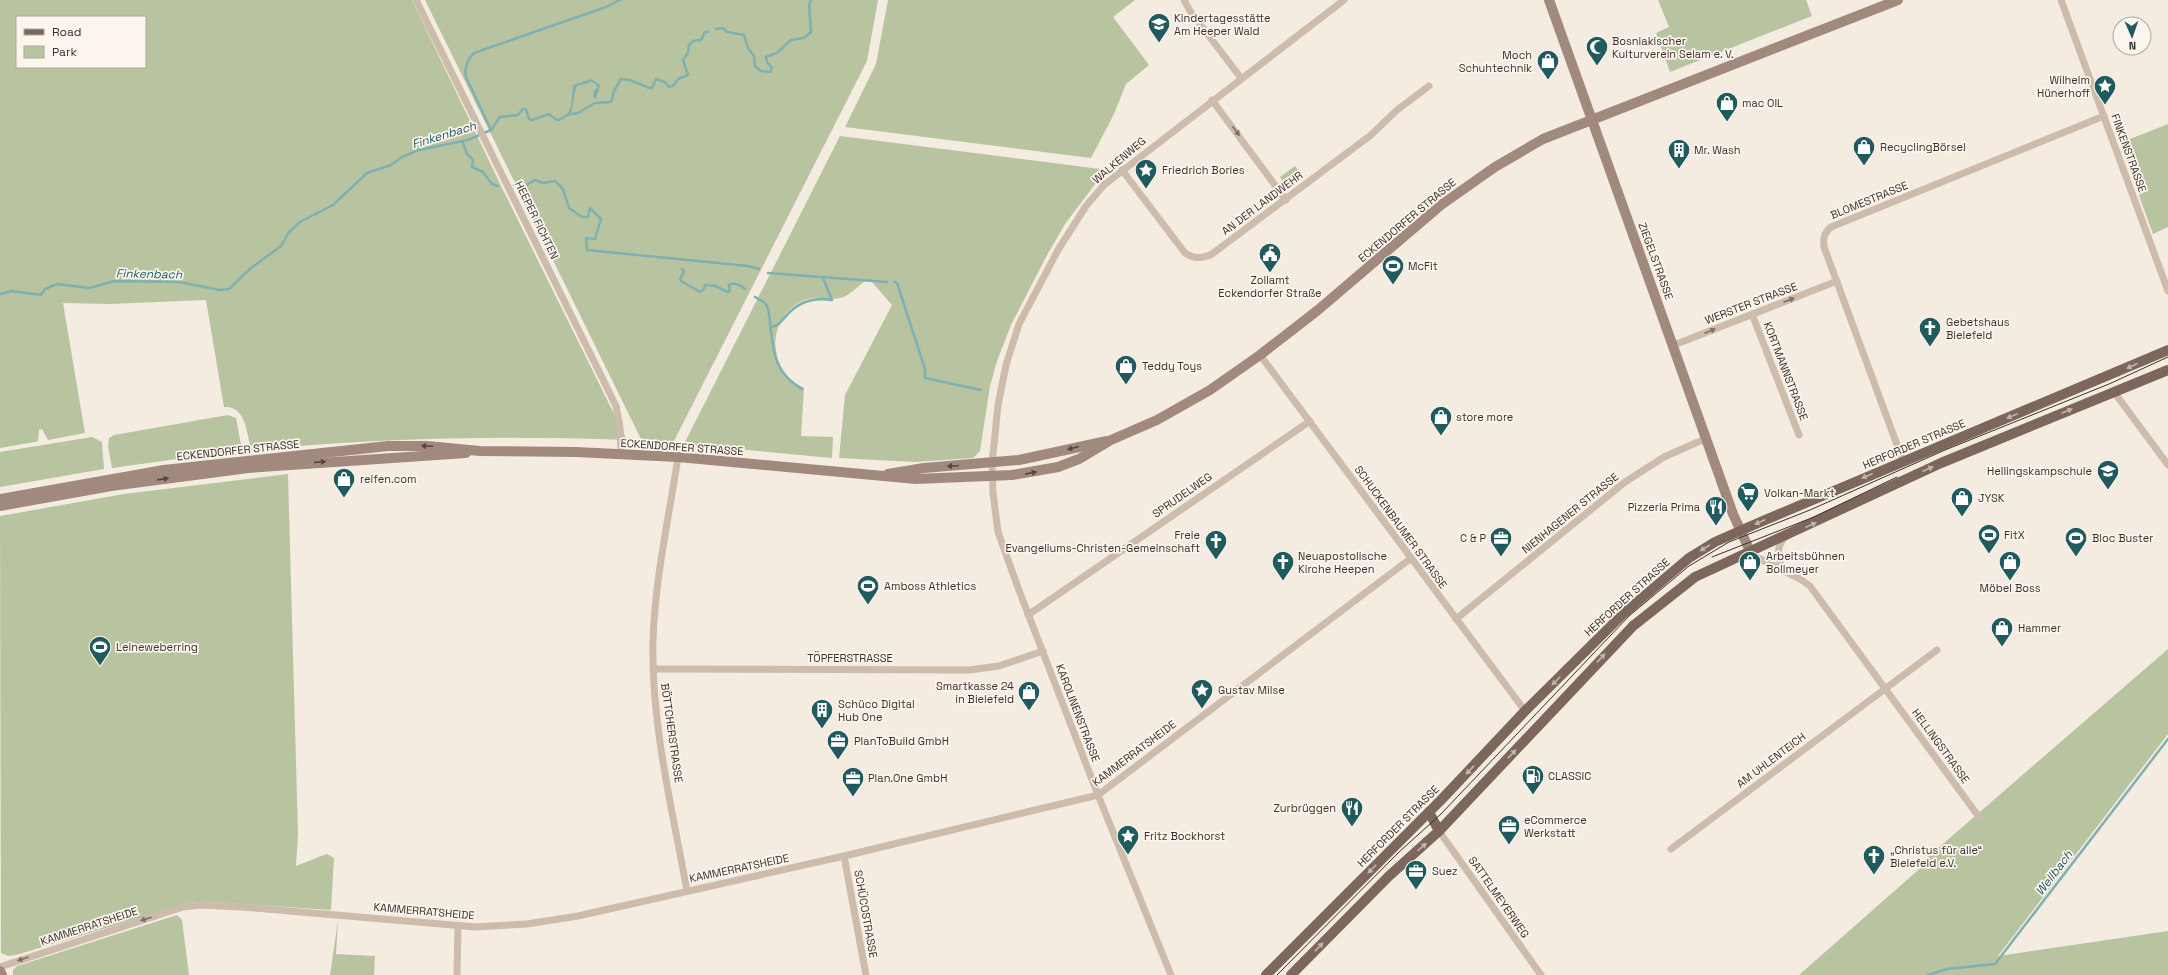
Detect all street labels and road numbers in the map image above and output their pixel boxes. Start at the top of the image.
street label: FINKENSTRASSE [2108,112,2150,194]
street label: WALKENWEG [1089,134,1149,186]
street label: AN DER LANDWEHR [1219,168,1305,238]
street label: ECKENDORFER STRASSE [1355,175,1459,265]
street label: BLOMESTRASSE [1828,178,1910,222]
street label: HEEPER FICHTEN [512,179,562,261]
street label: ZIEGELSTRASSE [1636,221,1676,301]
street label: WERSTER STRASSE [1703,279,1799,327]
street label: KORTMANNSTRASSE [1761,320,1811,422]
street label: HERFORDER STRASSE [1861,416,1967,472]
street label: ECKENDORFER STRASSE [620,436,744,458]
street label: ECKENDORFER STRASSE [176,437,300,463]
street label: SCHUCKENBAUMER STRASSE [1352,463,1450,591]
street label: SPRUDELWEG [1149,469,1215,521]
street label: NIENHAGENER STRASSE [1519,470,1621,556]
street label: HERFORDER STRASSE [1581,555,1673,639]
street label: TÖPFERSTRASSE [807,650,893,665]
street label: KAROLINENSTRASSE [1053,662,1103,764]
street label: BÖTTCHERSTRASSE [658,682,687,784]
street label: HELLINGSTRASSE [1909,706,1973,786]
street label: KAMMERRATSHEIDE [1089,717,1179,789]
street label: AM UHLENTEICH [1734,729,1808,791]
street label: HERFORDER STRASSE [1354,782,1442,870]
street label: KAMMERRATSHEIDE [688,851,790,885]
street label: SATTELMEYERWEG [1466,853,1532,941]
street label: SCHÜCOSTRASSE [851,869,882,959]
street label: KAMMERRATSHEIDE [373,900,475,922]
street label: KAMMERRATSHEIDE [39,904,139,948]

